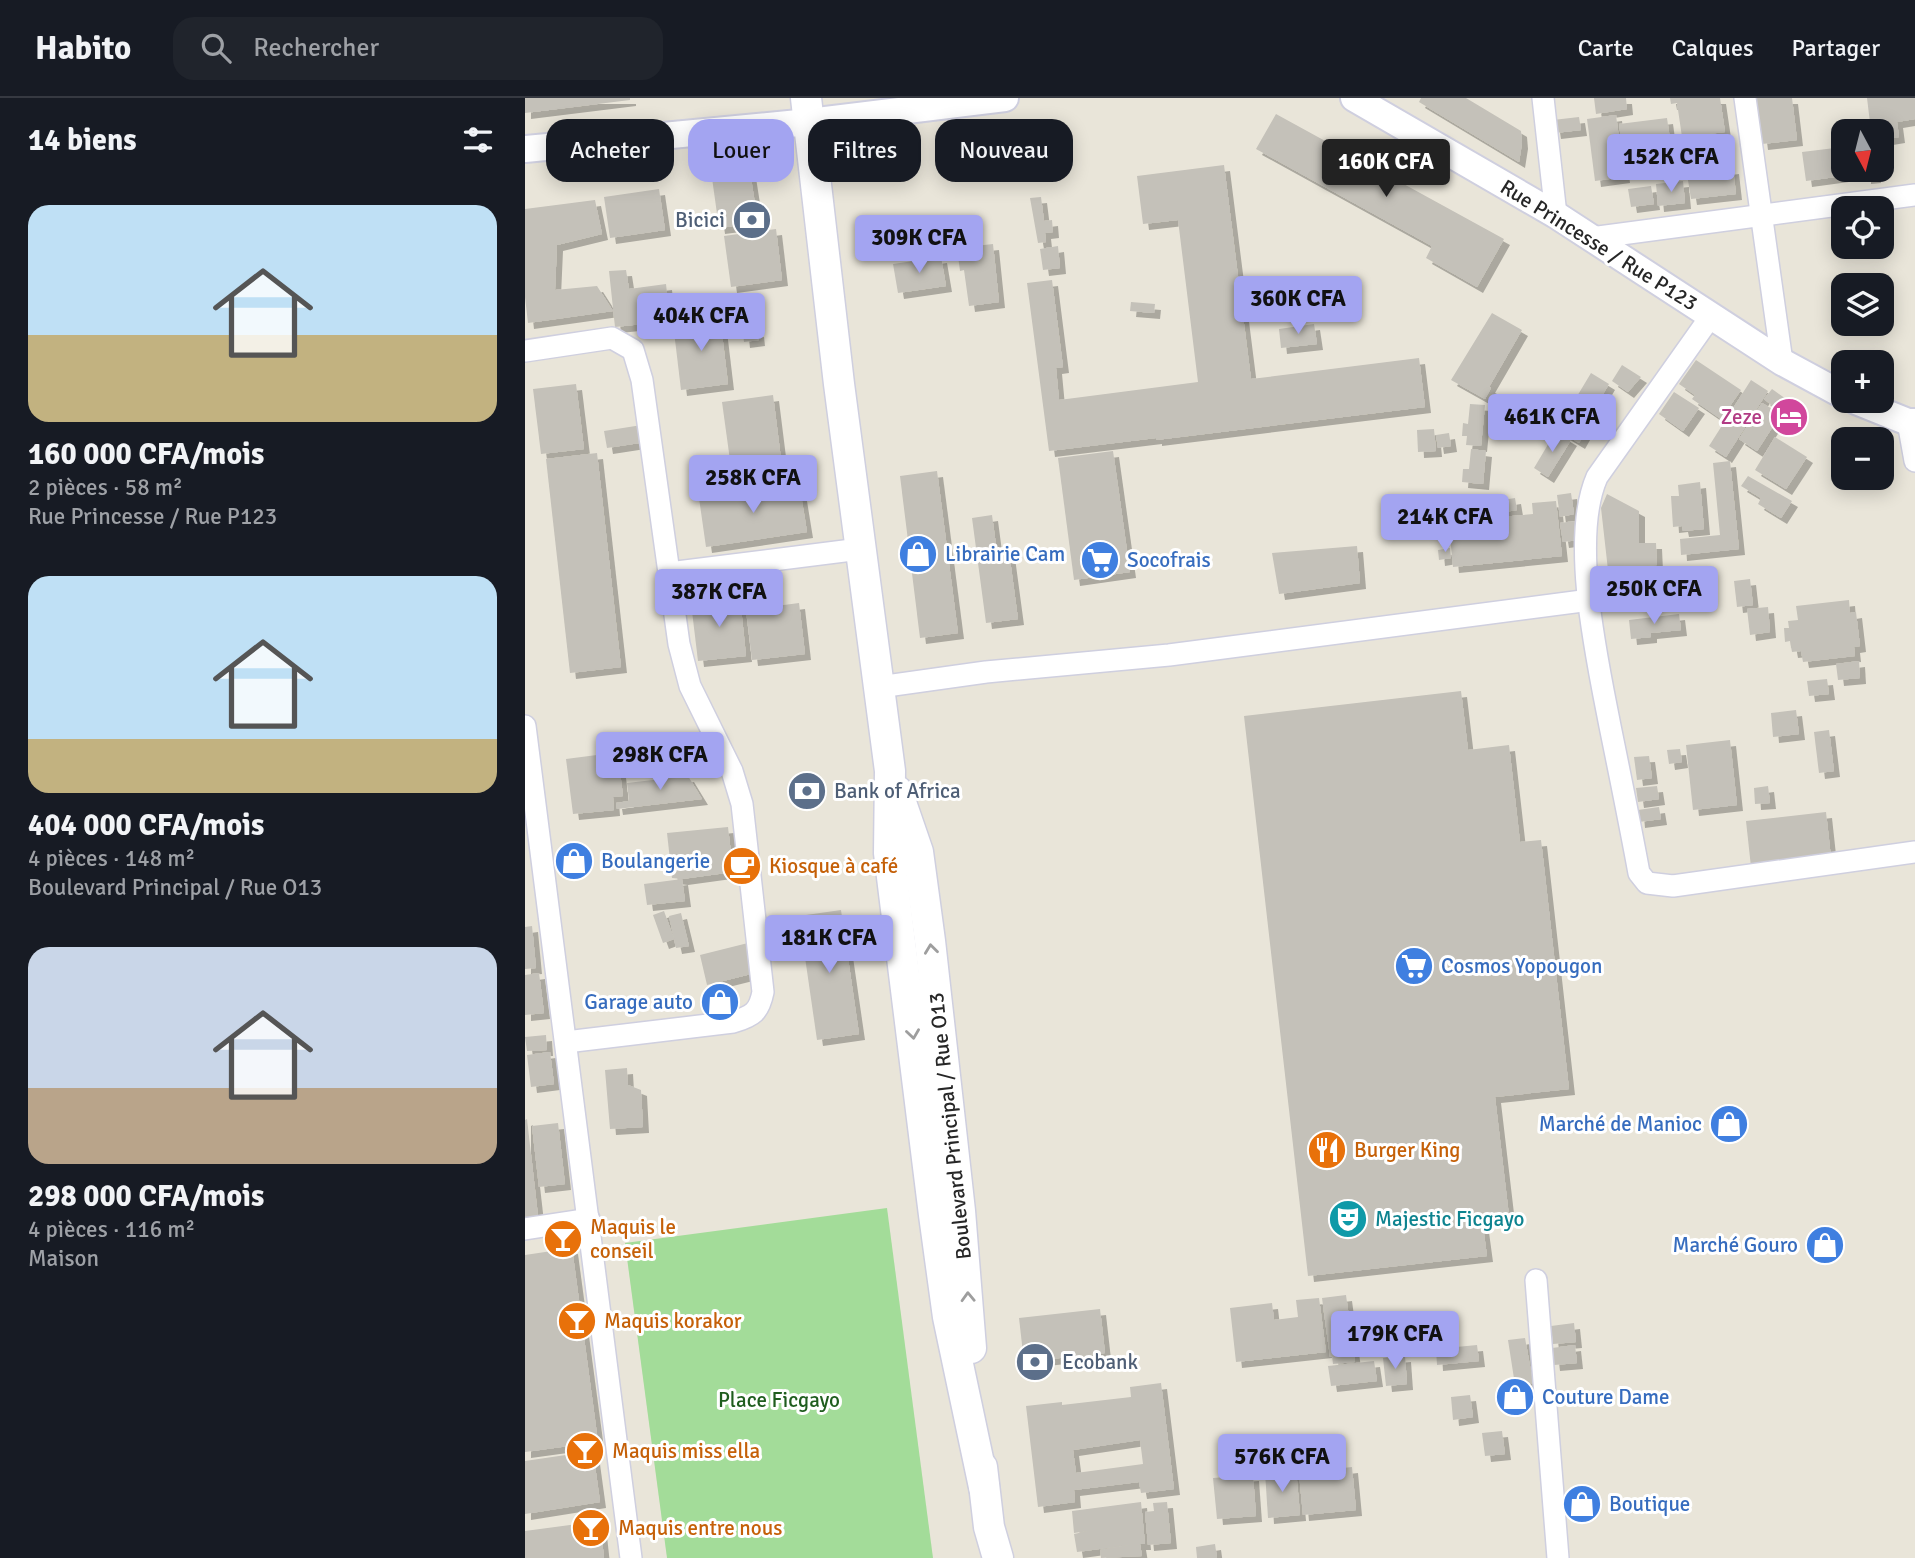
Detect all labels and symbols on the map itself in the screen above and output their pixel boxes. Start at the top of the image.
north arrow [1831,119,1893,182]
pin: 152K CFA [1599,134,1743,194]
pin: 160K CFA [1314,140,1458,199]
street label: Rue Princesse / Rue P123 [1496,174,1702,316]
bank icon: Bicici [731,199,773,241]
place label: Bicici [675,207,725,233]
pin: 309K CFA [847,216,991,275]
pin: 360K CFA [1226,276,1370,336]
pin: 404K CFA [629,294,773,353]
pin: 461K CFA [1480,394,1624,454]
hotel icon: Zeze [1768,396,1810,438]
place label: Zeze [1721,404,1762,430]
pin: 258K CFA [681,456,825,515]
pin: 214K CFA [1373,494,1517,554]
shop icon: Librairie Cam [897,533,939,575]
supermarket icon: Socofrais [1079,539,1121,581]
place label: Librairie Cam [945,541,1065,567]
place label: Socofrais [1127,547,1211,573]
pin: 250K CFA [1582,566,1726,626]
pin: 387K CFA [647,570,791,629]
pin: 298K CFA [588,732,732,792]
bank icon: Bank of Africa [786,770,828,812]
place label: Bank of Africa [834,778,961,804]
shop icon: Boulangerie [553,840,595,882]
cafe icon: Kiosque à café [721,845,763,887]
place label: Boulangerie [601,848,710,874]
place label: Kiosque à café [769,853,898,879]
pin: 181K CFA [757,916,901,975]
one-way arrow [923,943,938,954]
supermarket icon: Cosmos Yopougon [1393,945,1435,987]
place label: Cosmos Yopougon [1441,953,1602,979]
shop icon: Garage auto [699,981,741,1023]
place label: Garage auto [584,989,693,1015]
street label: Boulevard Principal / Rue O13 [923,991,977,1261]
one-way arrow [905,1028,920,1040]
shop icon: Marché de Manioc [1708,1103,1750,1145]
place label: Marché de Manioc [1539,1111,1702,1137]
restaurant icon: Burger King [1306,1129,1348,1171]
place label: Burger King [1354,1137,1460,1163]
theatre icon: Majestic Ficgayo [1327,1198,1369,1240]
place label: Majestic Ficgayo [1375,1206,1524,1232]
place label: Maquis le conseil [590,1214,676,1264]
bar icon: Maquis le conseil [542,1218,584,1260]
shop icon: Marché Gouro [1804,1224,1846,1266]
place label: Marché Gouro [1672,1232,1798,1258]
one-way arrow [960,1291,975,1302]
bar icon: Maquis korakor [556,1300,598,1342]
place label: Maquis korakor [604,1308,742,1334]
pin: 179K CFA [1323,1312,1467,1371]
bank icon: Ecobank [1014,1341,1056,1383]
place label: Ecobank [1062,1349,1139,1375]
shop icon: Couture Dame [1494,1376,1536,1418]
place label: Couture Dame [1542,1384,1670,1410]
park label: Place Ficgayo [718,1387,840,1413]
bar icon: Maquis miss ella [564,1430,606,1472]
pin: 576K CFA [1210,1434,1354,1494]
place label: Maquis miss ella [612,1438,760,1464]
shop icon: Boutique [1561,1483,1603,1525]
place label: Boutique [1609,1491,1690,1517]
bar icon: Maquis entre nous [570,1507,612,1549]
place label: Maquis entre nous [618,1515,782,1541]

